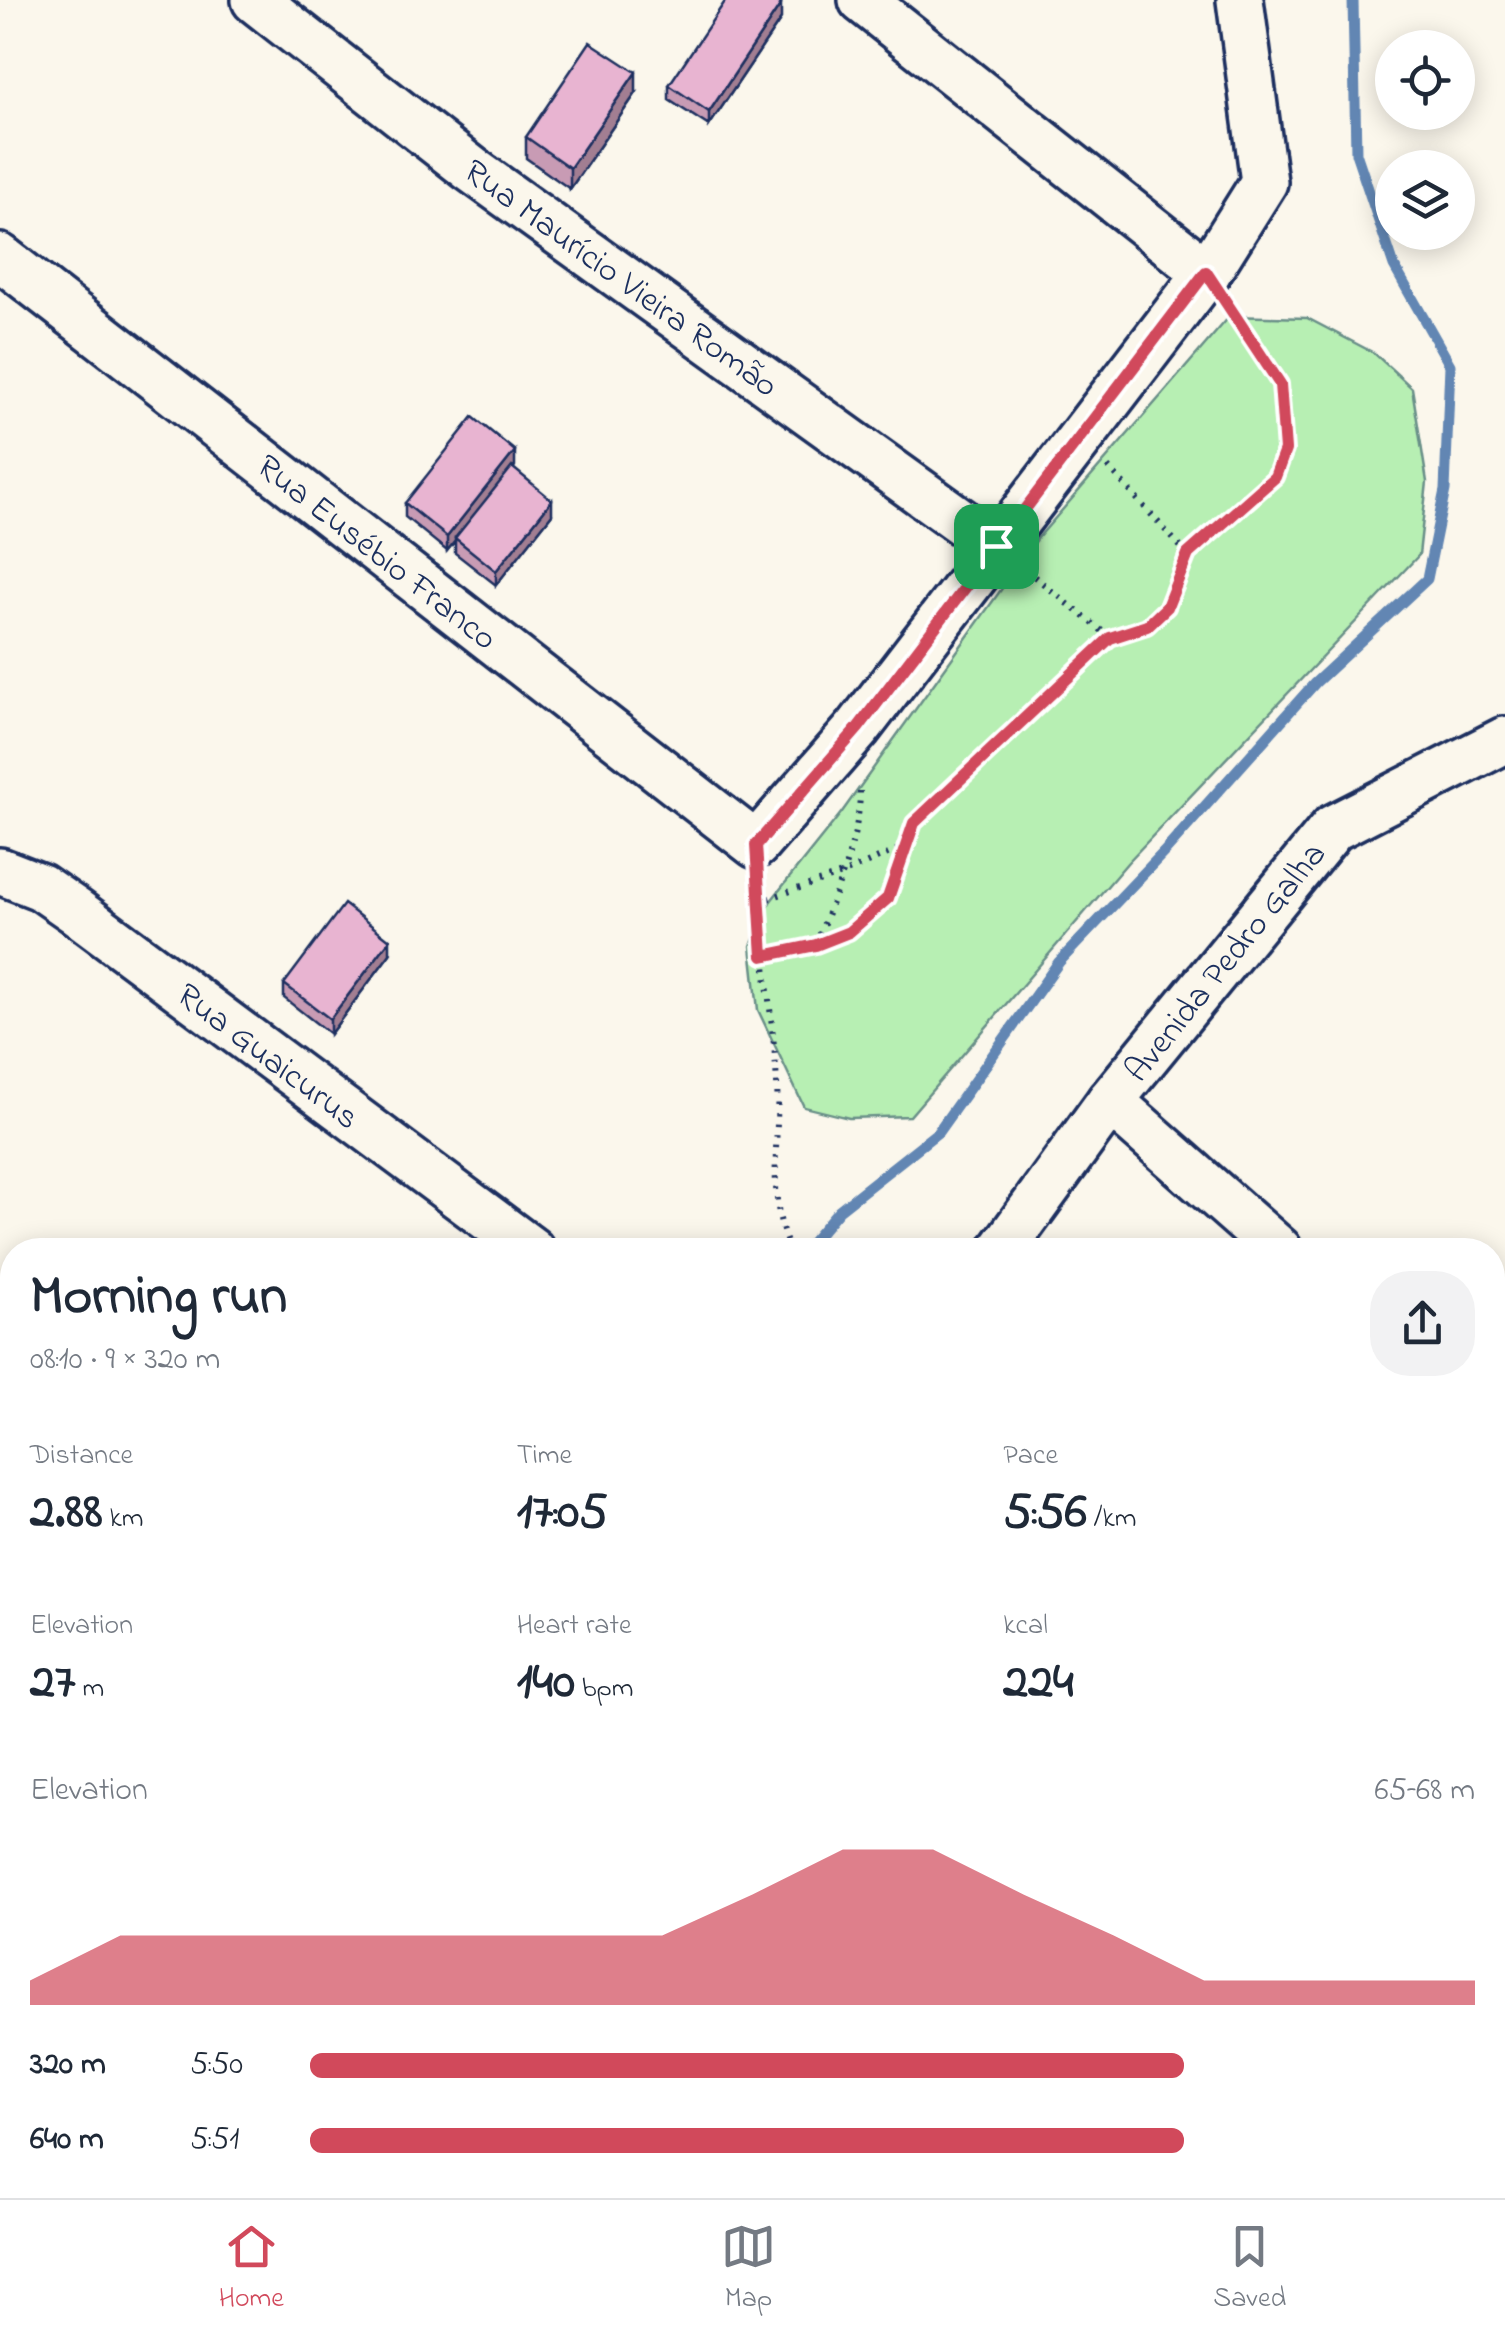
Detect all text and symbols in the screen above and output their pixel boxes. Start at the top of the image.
map controls [1375,30,1475,250]
button: locate [1375,30,1475,130]
street label: Rua Maurício Vieira Romão [452,148,788,412]
button: layers [1375,150,1475,250]
street label: Rua Eusébio Franco [244,443,507,664]
pin [954,504,1039,589]
icon: arrive [969,519,1024,574]
street label: Avenida Pedro Galha [1114,832,1340,1094]
street label: Rua Guaicurus [164,972,369,1144]
text: Morning run [30,1259,287,1339]
button: share [1370,1271,1475,1376]
text: 08:10 · 9 × 320 m [30,1337,220,1384]
text: Distance [30,1436,133,1477]
text: Time [517,1436,572,1477]
text: Pace [1003,1436,1058,1477]
text: 2.88 [30,1477,103,1550]
text: 17:05 [517,1477,608,1550]
text: 5:56 [1003,1477,1087,1550]
text: km [103,1499,144,1540]
text: /km [1087,1499,1136,1540]
text: Elevation [30,1606,133,1647]
text: Heart rate [517,1606,631,1647]
text: kcal [1003,1606,1048,1647]
text: 27 [30,1647,75,1720]
text: 140 [517,1647,575,1720]
text: 224 [1003,1647,1074,1720]
text: m [75,1669,104,1710]
text: bpm [575,1669,634,1710]
text: Elevation [30,1768,148,1815]
text: 65–68 m [1374,1768,1475,1815]
text: 320 m [30,2042,106,2089]
text: 5:50 [190,2042,243,2089]
text: 640 m [30,2117,104,2164]
text: 5:51 [190,2117,240,2164]
tab: Home [219,2219,284,2320]
tab: Map [721,2219,776,2320]
tab: Saved [1213,2219,1286,2320]

